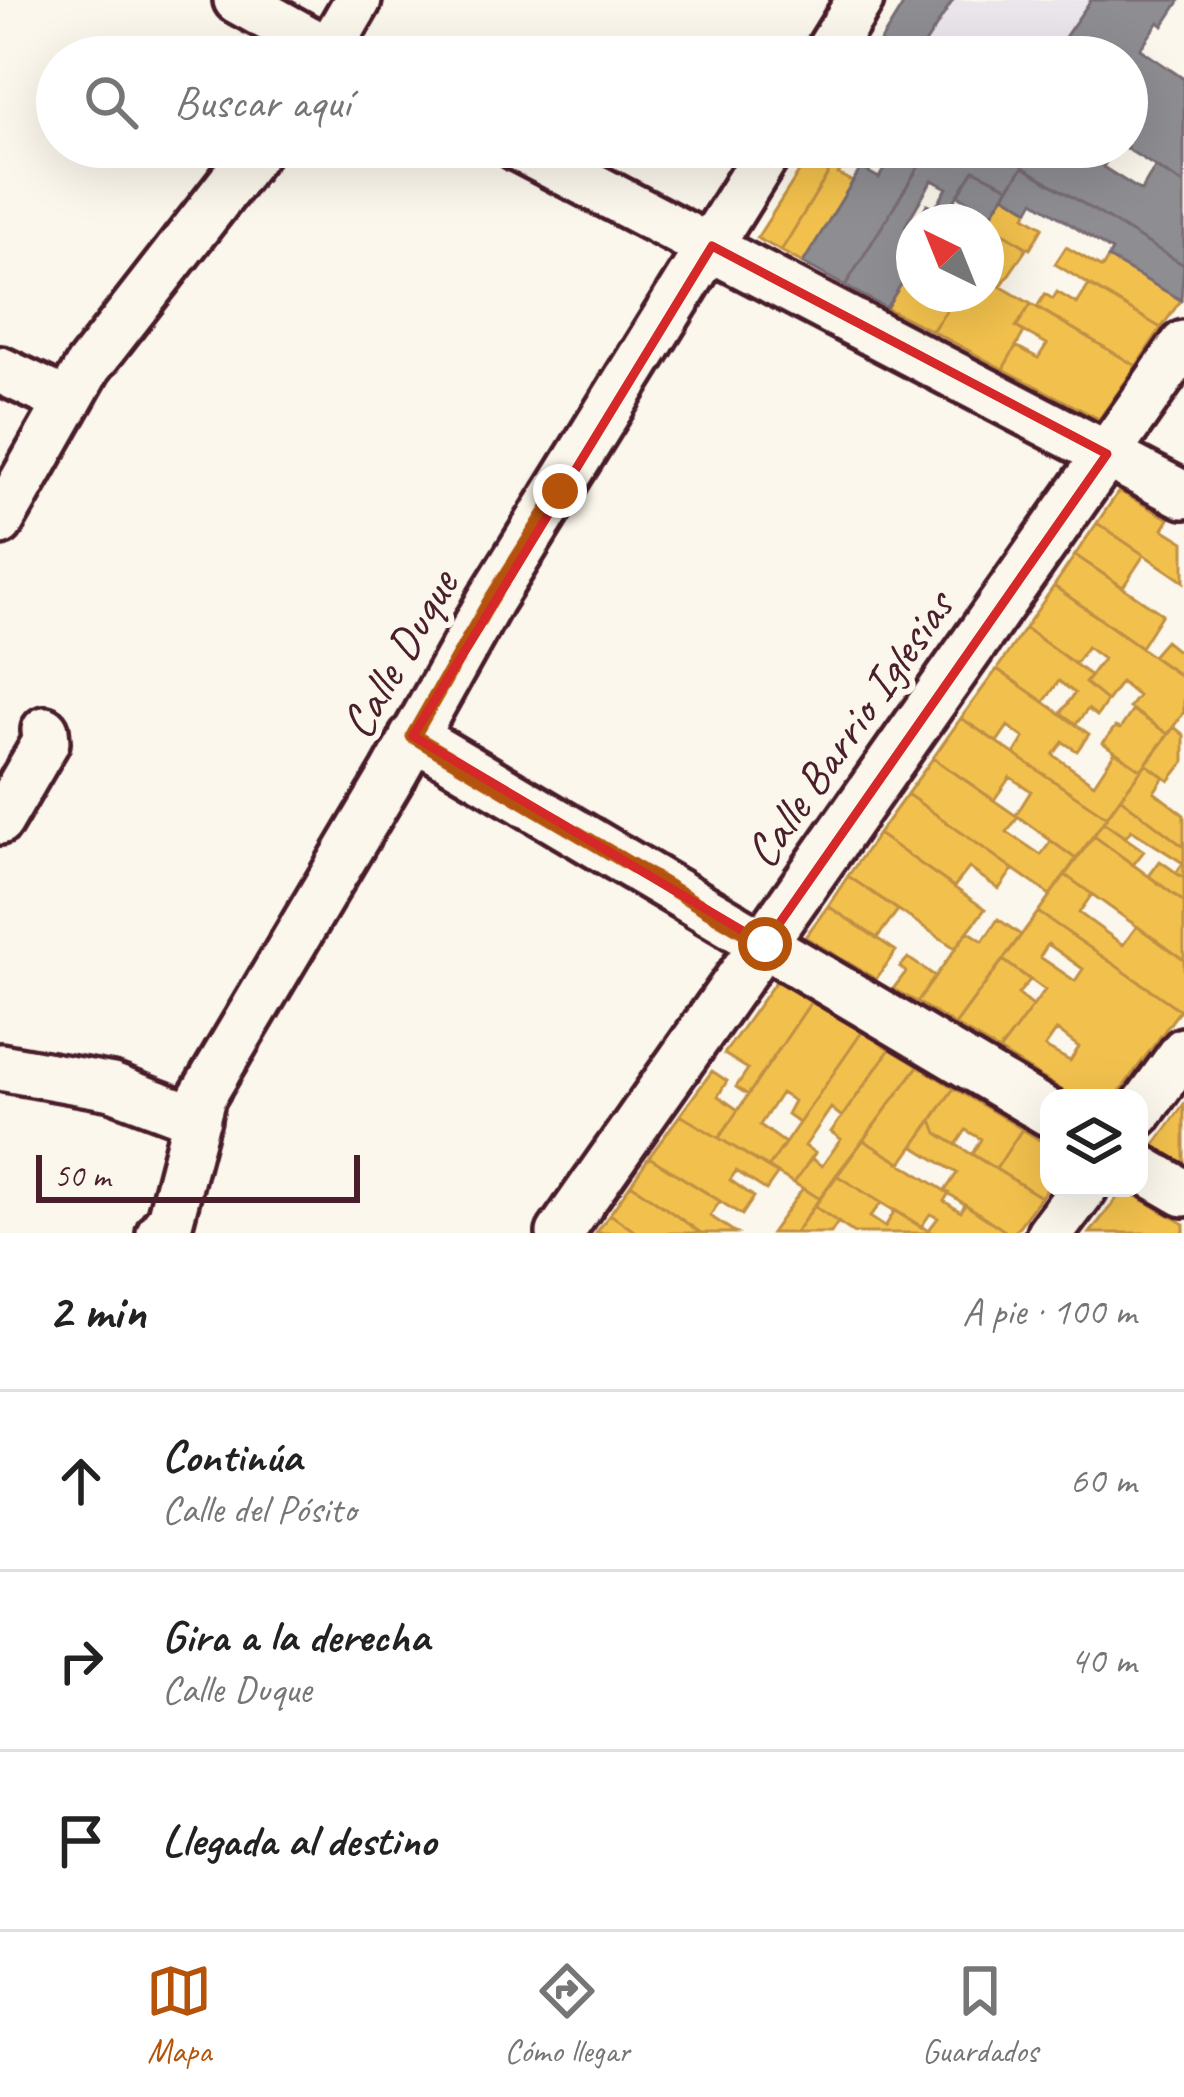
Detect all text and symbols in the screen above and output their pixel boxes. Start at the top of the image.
search box [36,36,1148,168]
icon: search [78,69,144,135]
text: Buscar aquí [174,74,350,131]
north arrow [896,204,1004,312]
route end [533,464,587,518]
street label: Calle Duque [327,556,473,749]
street label: Calle Barrio Iglesias [731,576,969,879]
route start [738,917,792,971]
map controls [1040,1089,1148,1197]
button: layers [1040,1089,1148,1197]
scale bar [36,1149,360,1202]
text: 50 m [54,1155,110,1197]
text: 2 min [48,1279,146,1343]
text: A pie · 100 m [962,1287,1136,1336]
text: Continúa [162,1428,302,1485]
icon: ahead [48,1448,114,1514]
text: 60 m [1070,1456,1136,1505]
text: Calle del Pósito [162,1485,356,1534]
text: Gira a la derecha [162,1608,429,1665]
icon: right [48,1628,114,1694]
text: 40 m [1070,1636,1136,1685]
text: Calle Duque [162,1665,312,1714]
icon: arrive [48,1808,114,1874]
text: Llegada al destino [162,1812,436,1869]
tab: Mapa [146,1958,212,2072]
tab: Cómo llegar [505,1958,630,2072]
tab: Guardados [922,1958,1038,2072]

